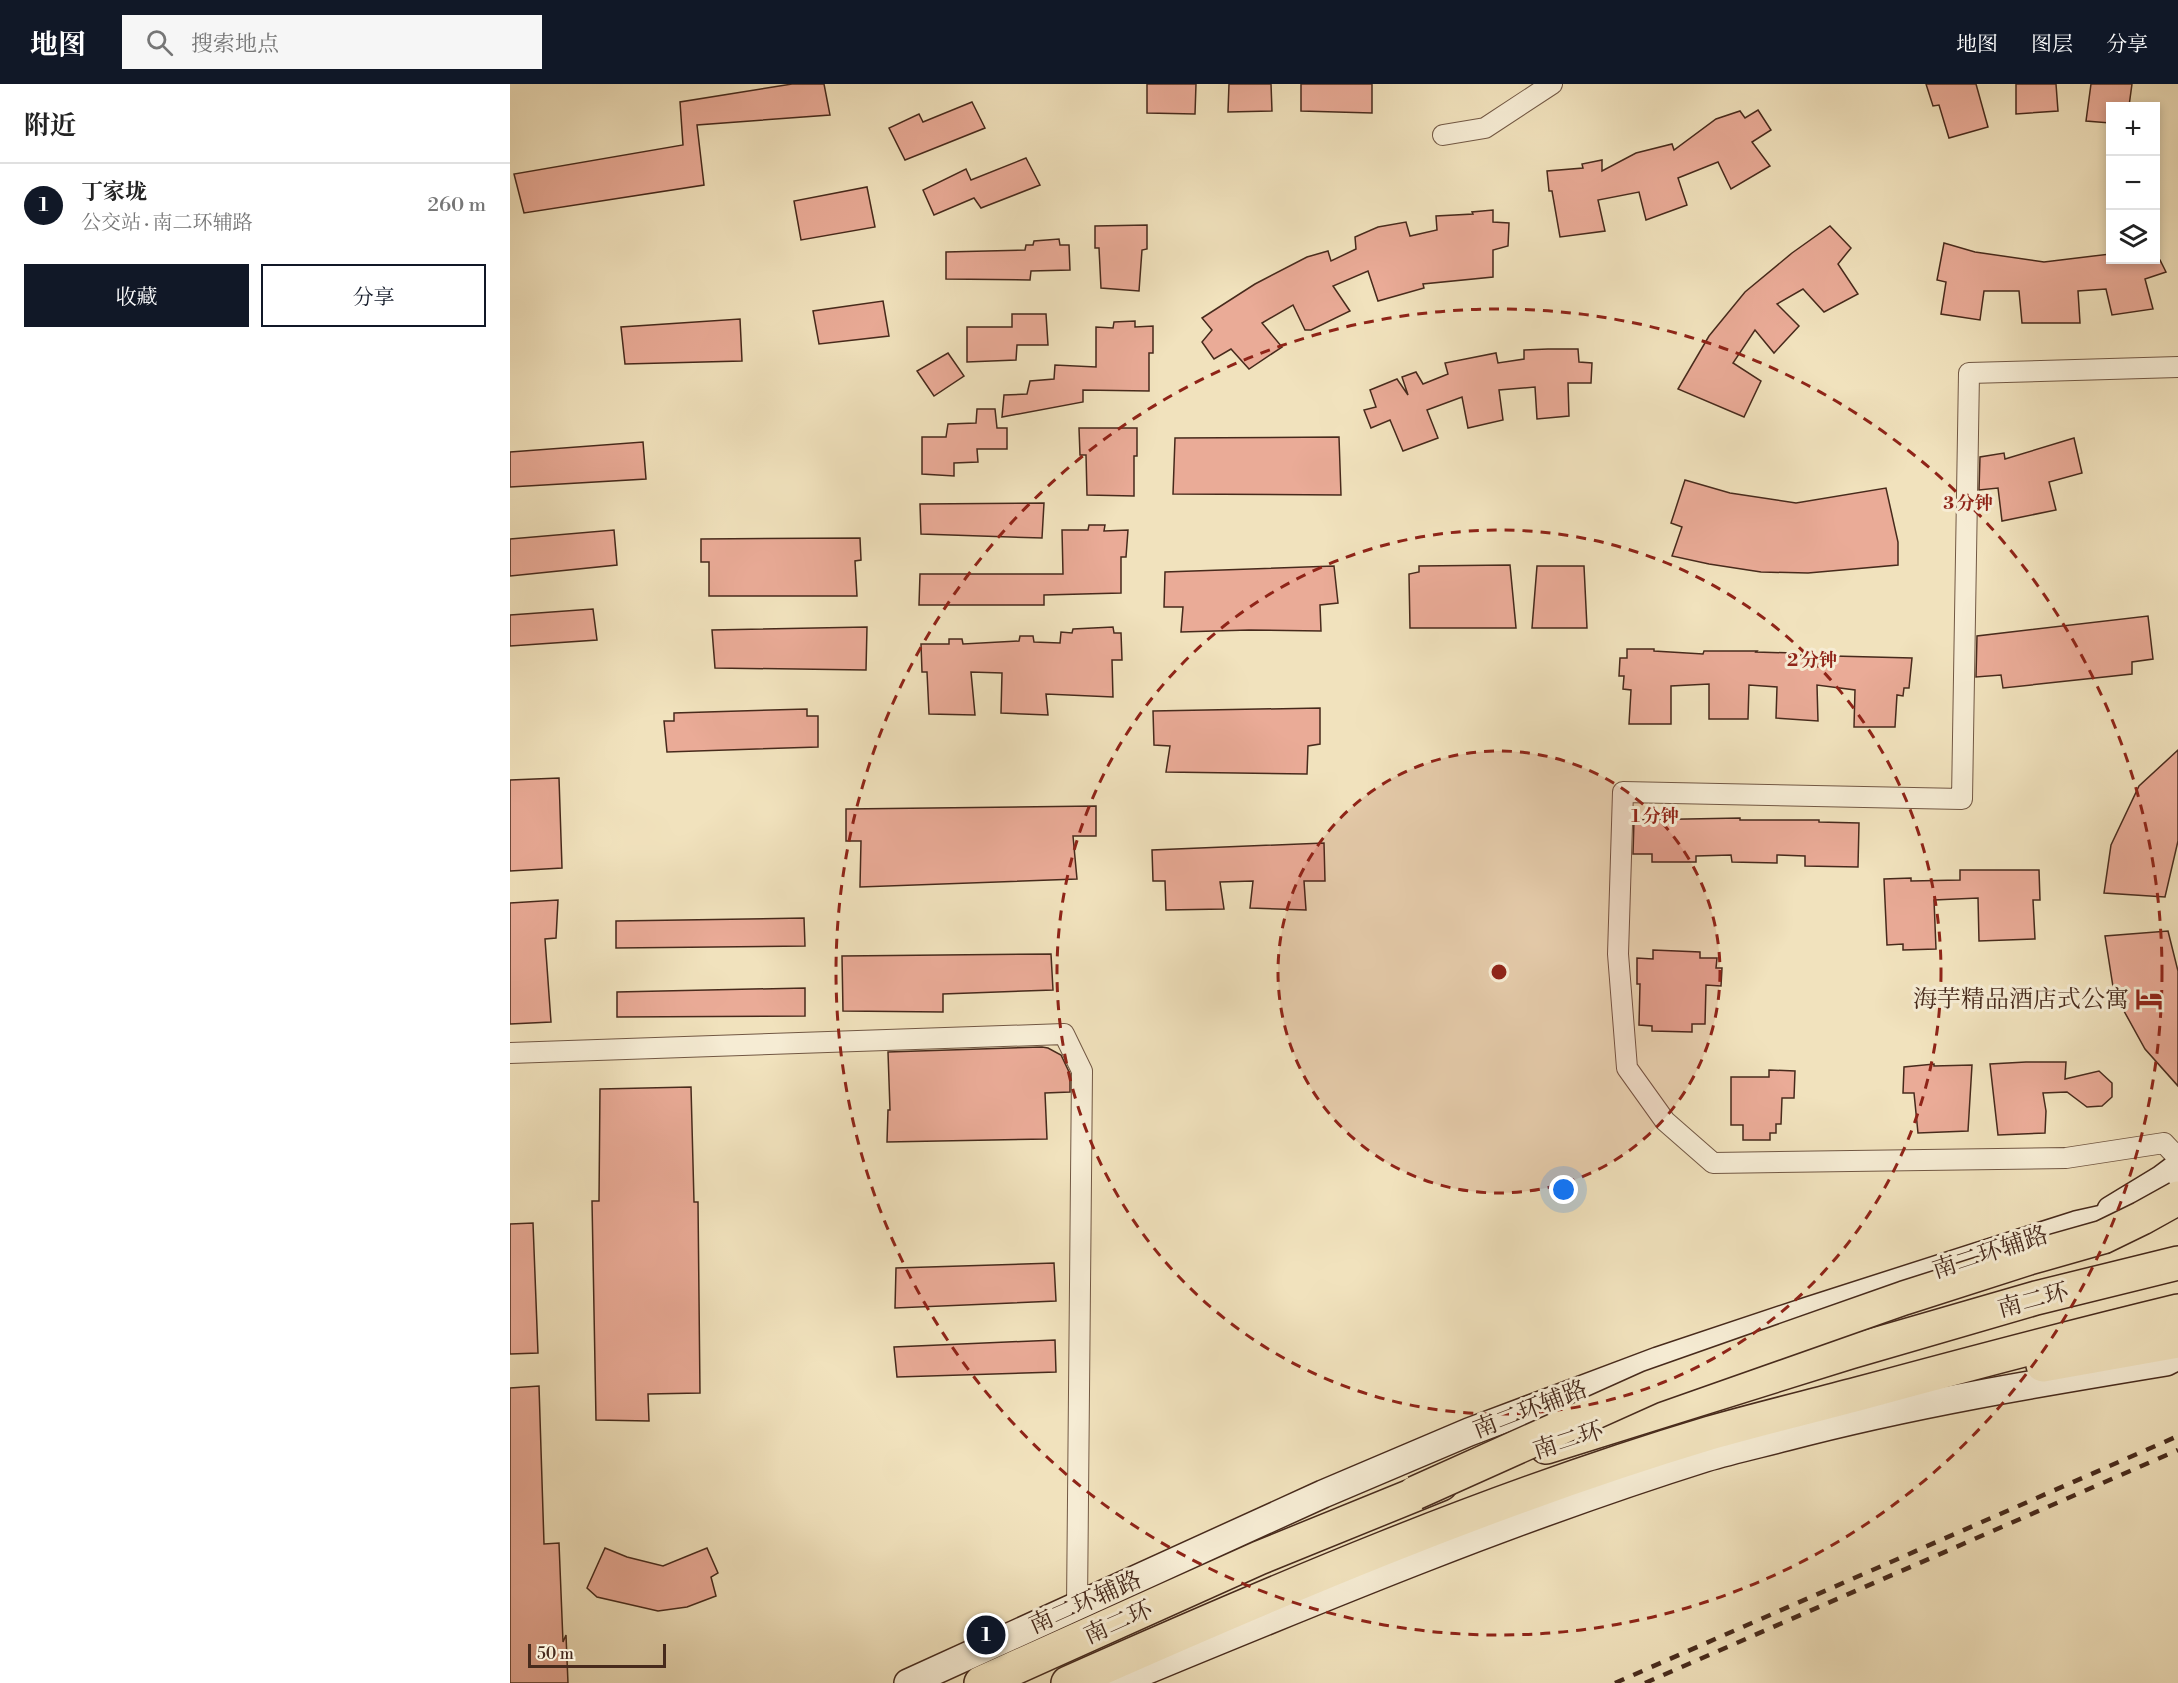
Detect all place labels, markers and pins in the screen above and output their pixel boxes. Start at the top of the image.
centre of rings [1489,962,1509,982]
hotel icon: 海芋精品酒店式公寓 [2134,984,2164,1014]
place label: 海芋精品酒店式公寓 [1913,985,2129,1015]
pin: 1 [966,1612,1006,1658]

